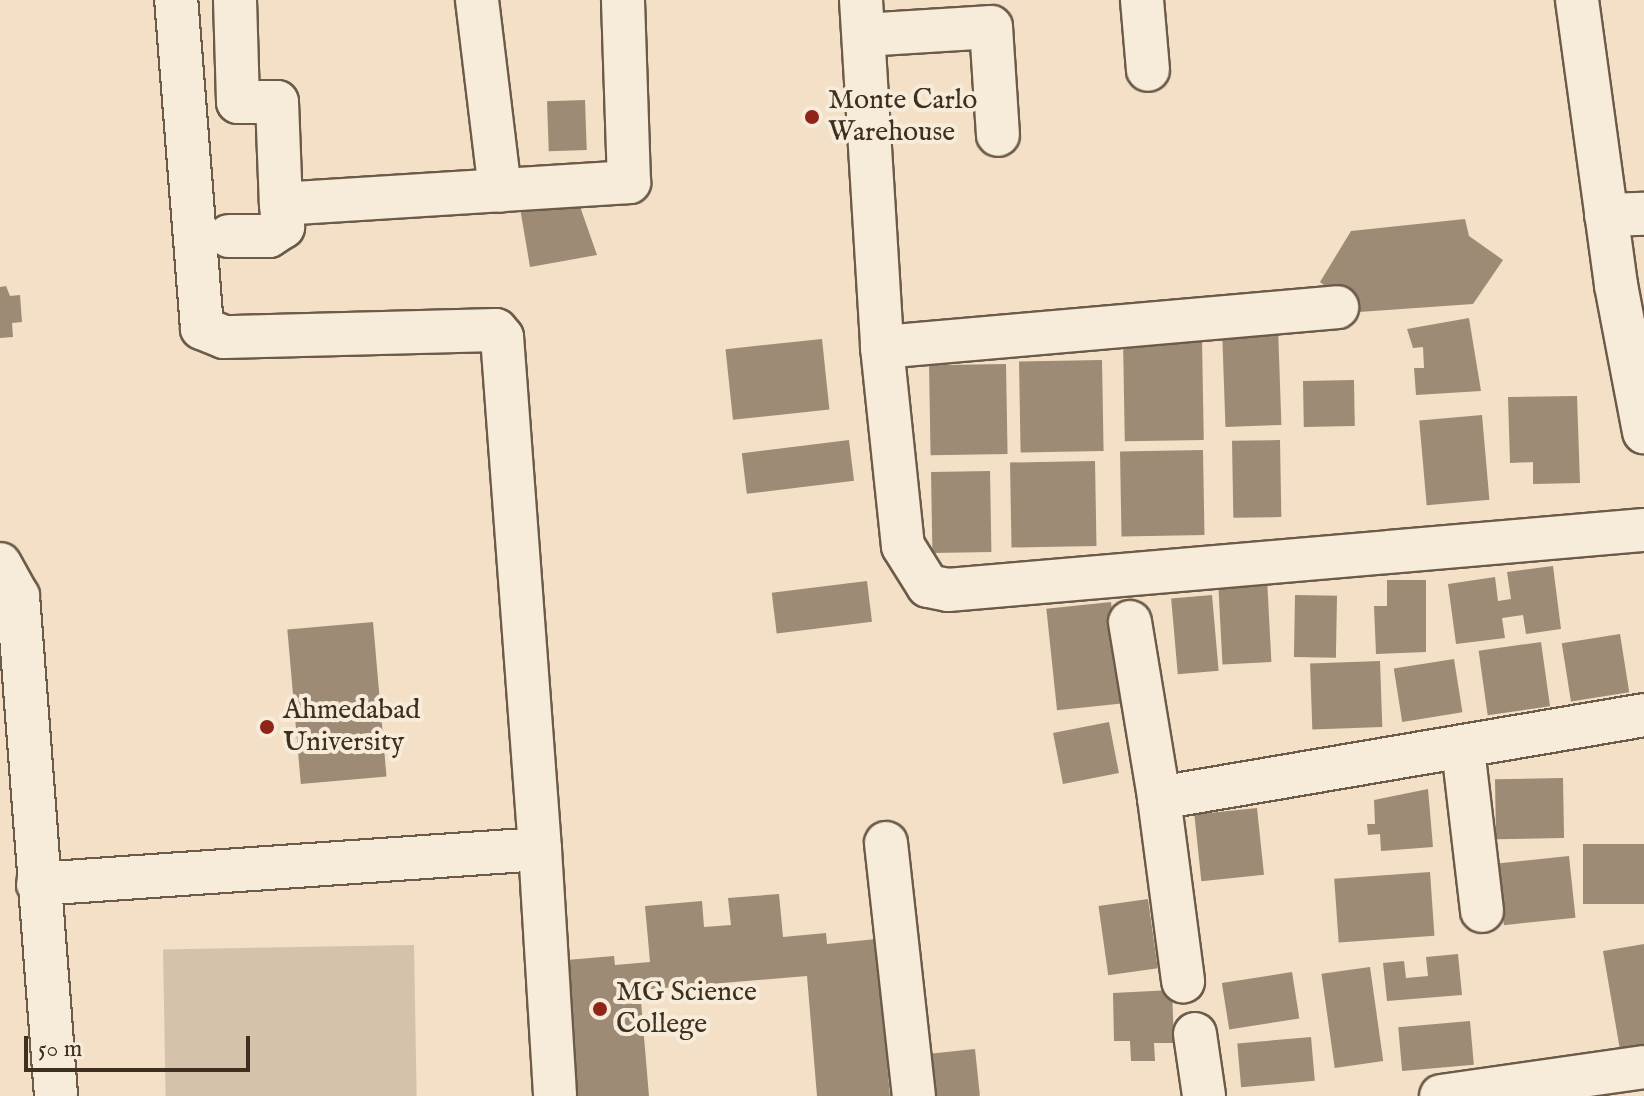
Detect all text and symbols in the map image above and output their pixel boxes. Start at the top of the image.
place label: Monte Carlo Warehouse [828,84,977,150]
marker: Monte Carlo Warehouse [803,108,821,126]
place label: Ahmedabad University [283,694,420,760]
marker: Ahmedabad University [258,718,276,736]
place label: MG Science College [616,976,757,1042]
marker: MG Science College [591,1000,609,1018]
scale bar [28,1020,254,1070]
text: 50 m [38,1034,82,1065]

